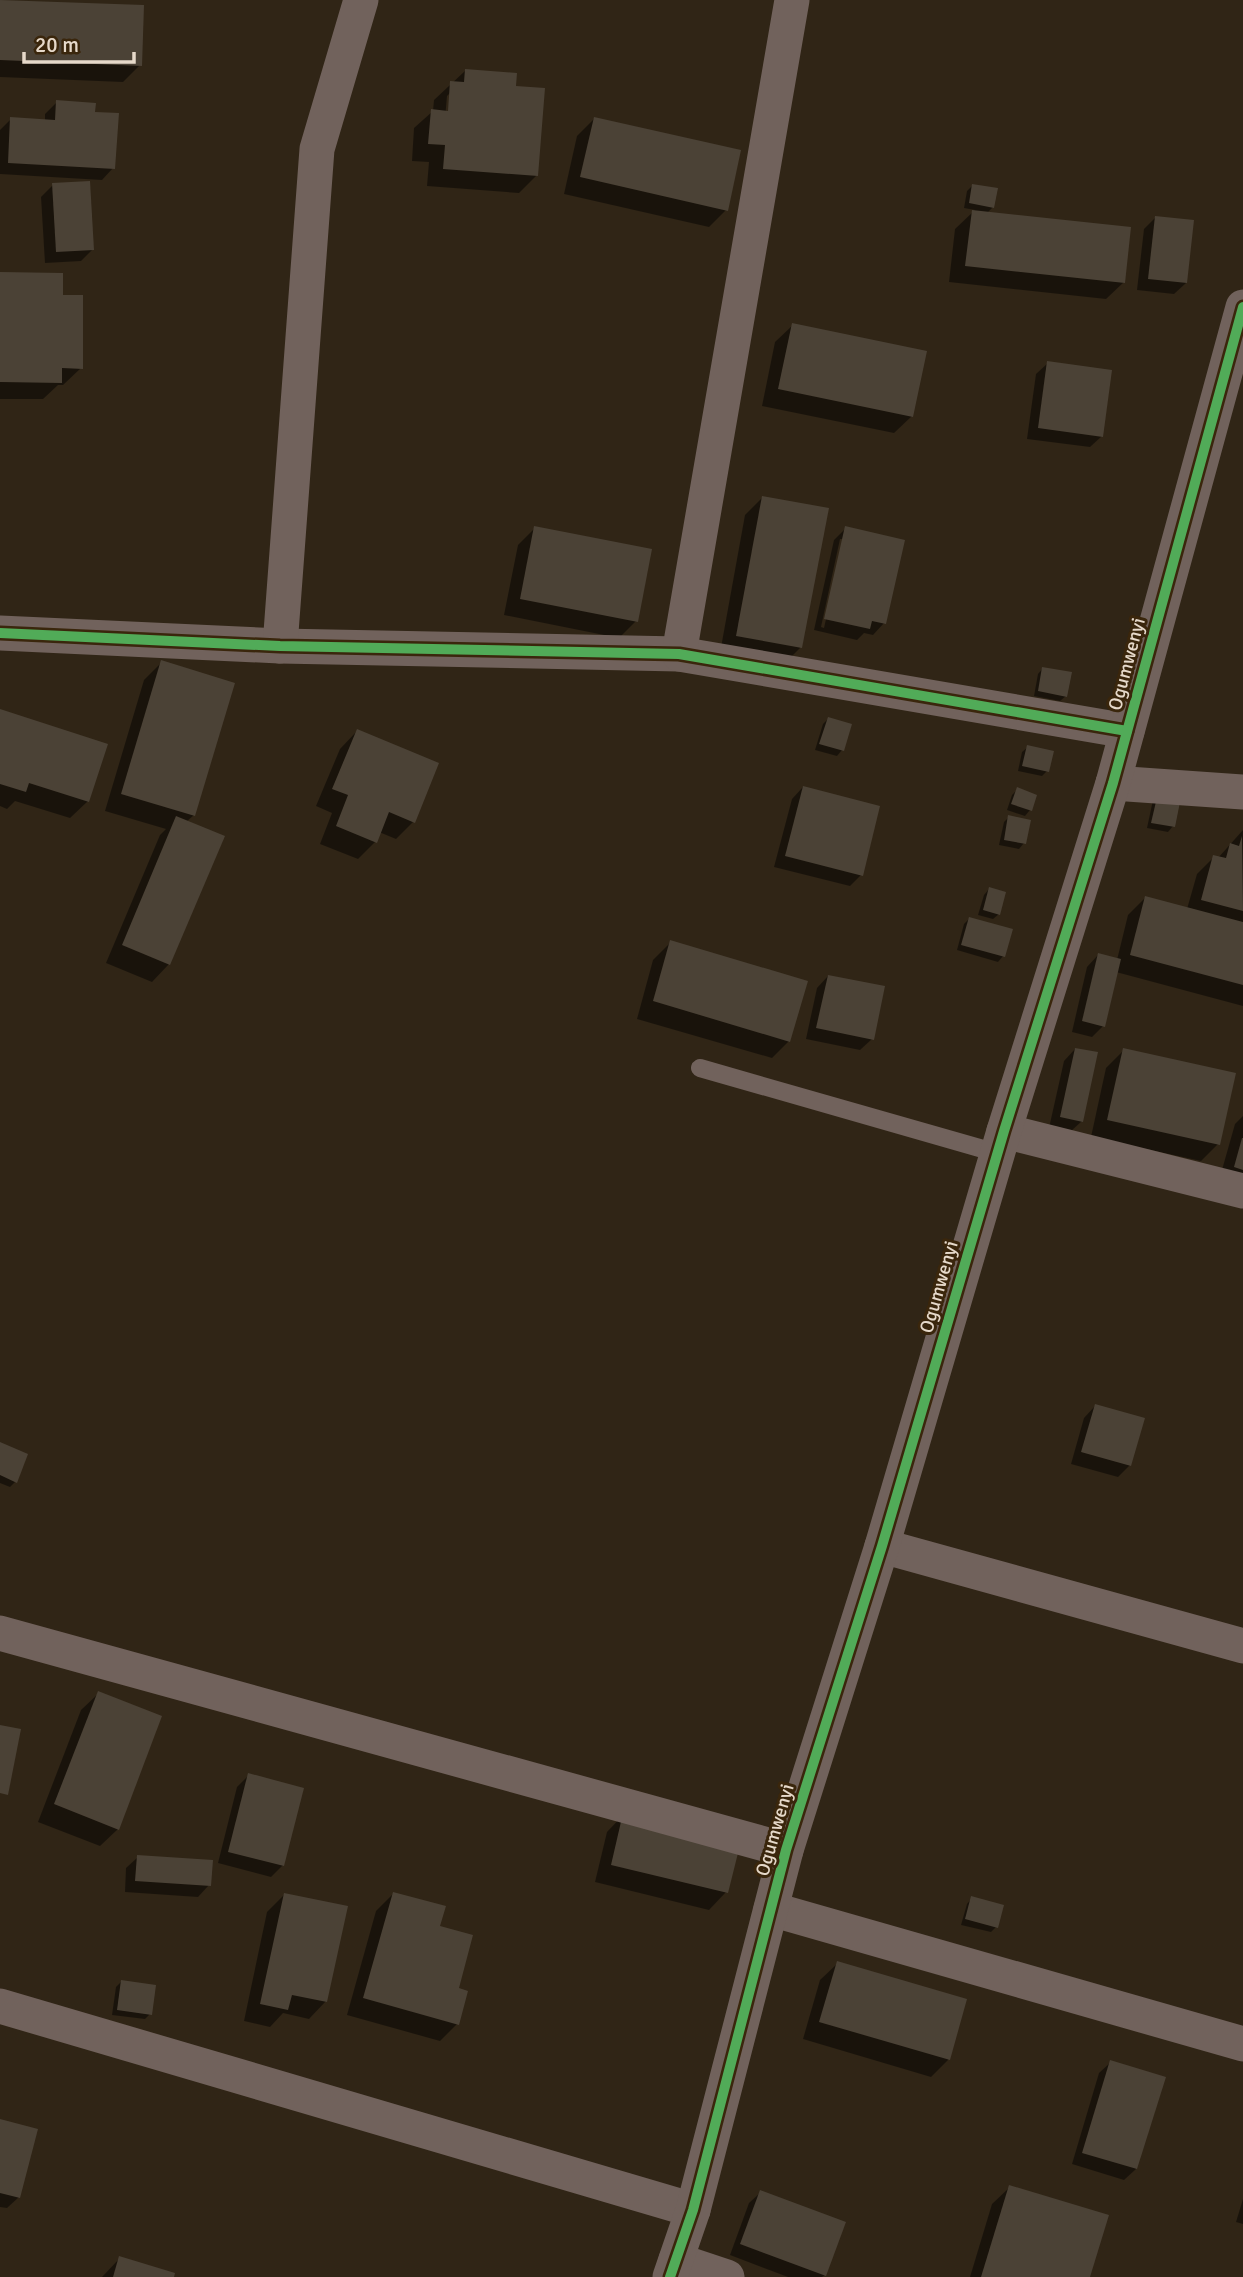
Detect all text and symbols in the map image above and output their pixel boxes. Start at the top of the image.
scale bar [24,21,135,65]
text: 20 m [35,32,79,58]
street label: Ogumwenyi [1103,615,1151,713]
street label: Ogumwenyi [914,1238,964,1336]
street label: Ogumwenyi [750,1781,800,1879]

